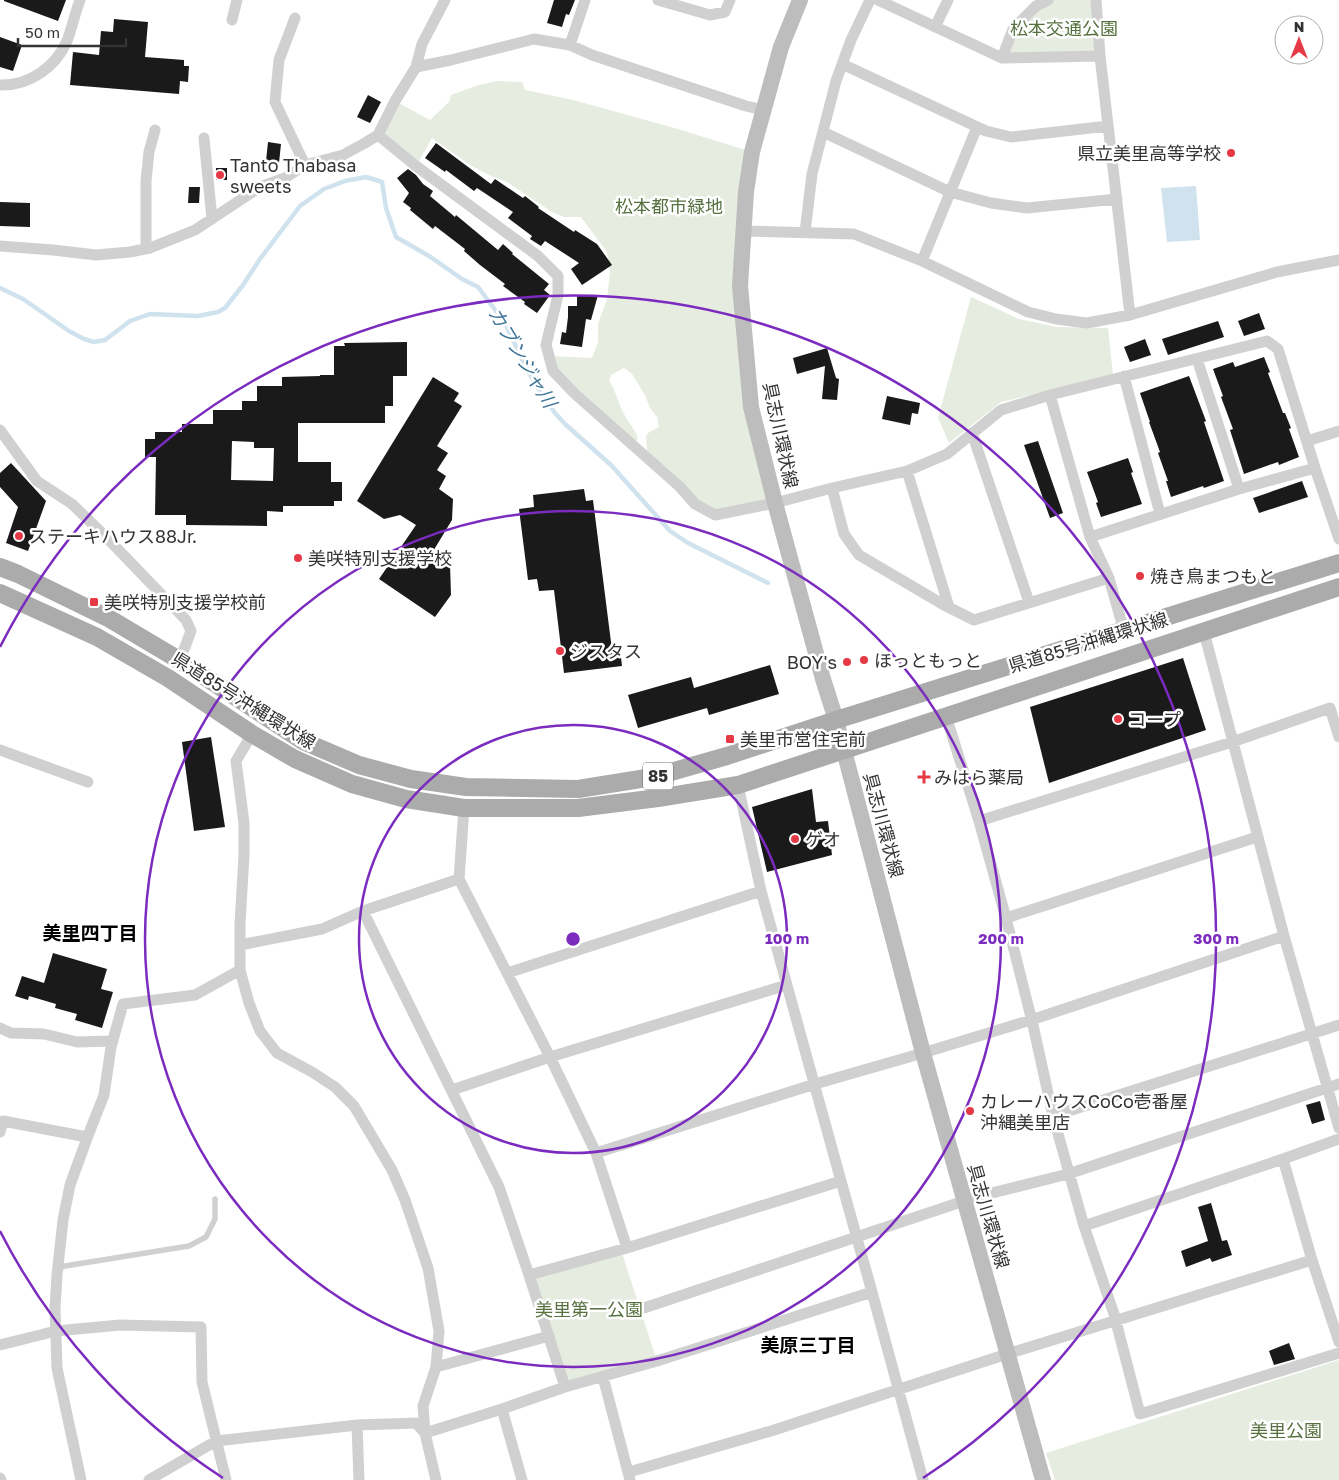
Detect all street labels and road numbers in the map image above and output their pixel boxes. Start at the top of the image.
street label: 具志川環状線 [759,380,803,490]
street label: 県道85号沖縄環状線 [1006,607,1170,677]
street label: 県道85号沖縄環状線 [168,647,320,753]
road number: 85 [643,762,673,789]
street label: 具志川環状線 [859,770,909,880]
street label: 具志川環状線 [964,1161,1014,1271]

